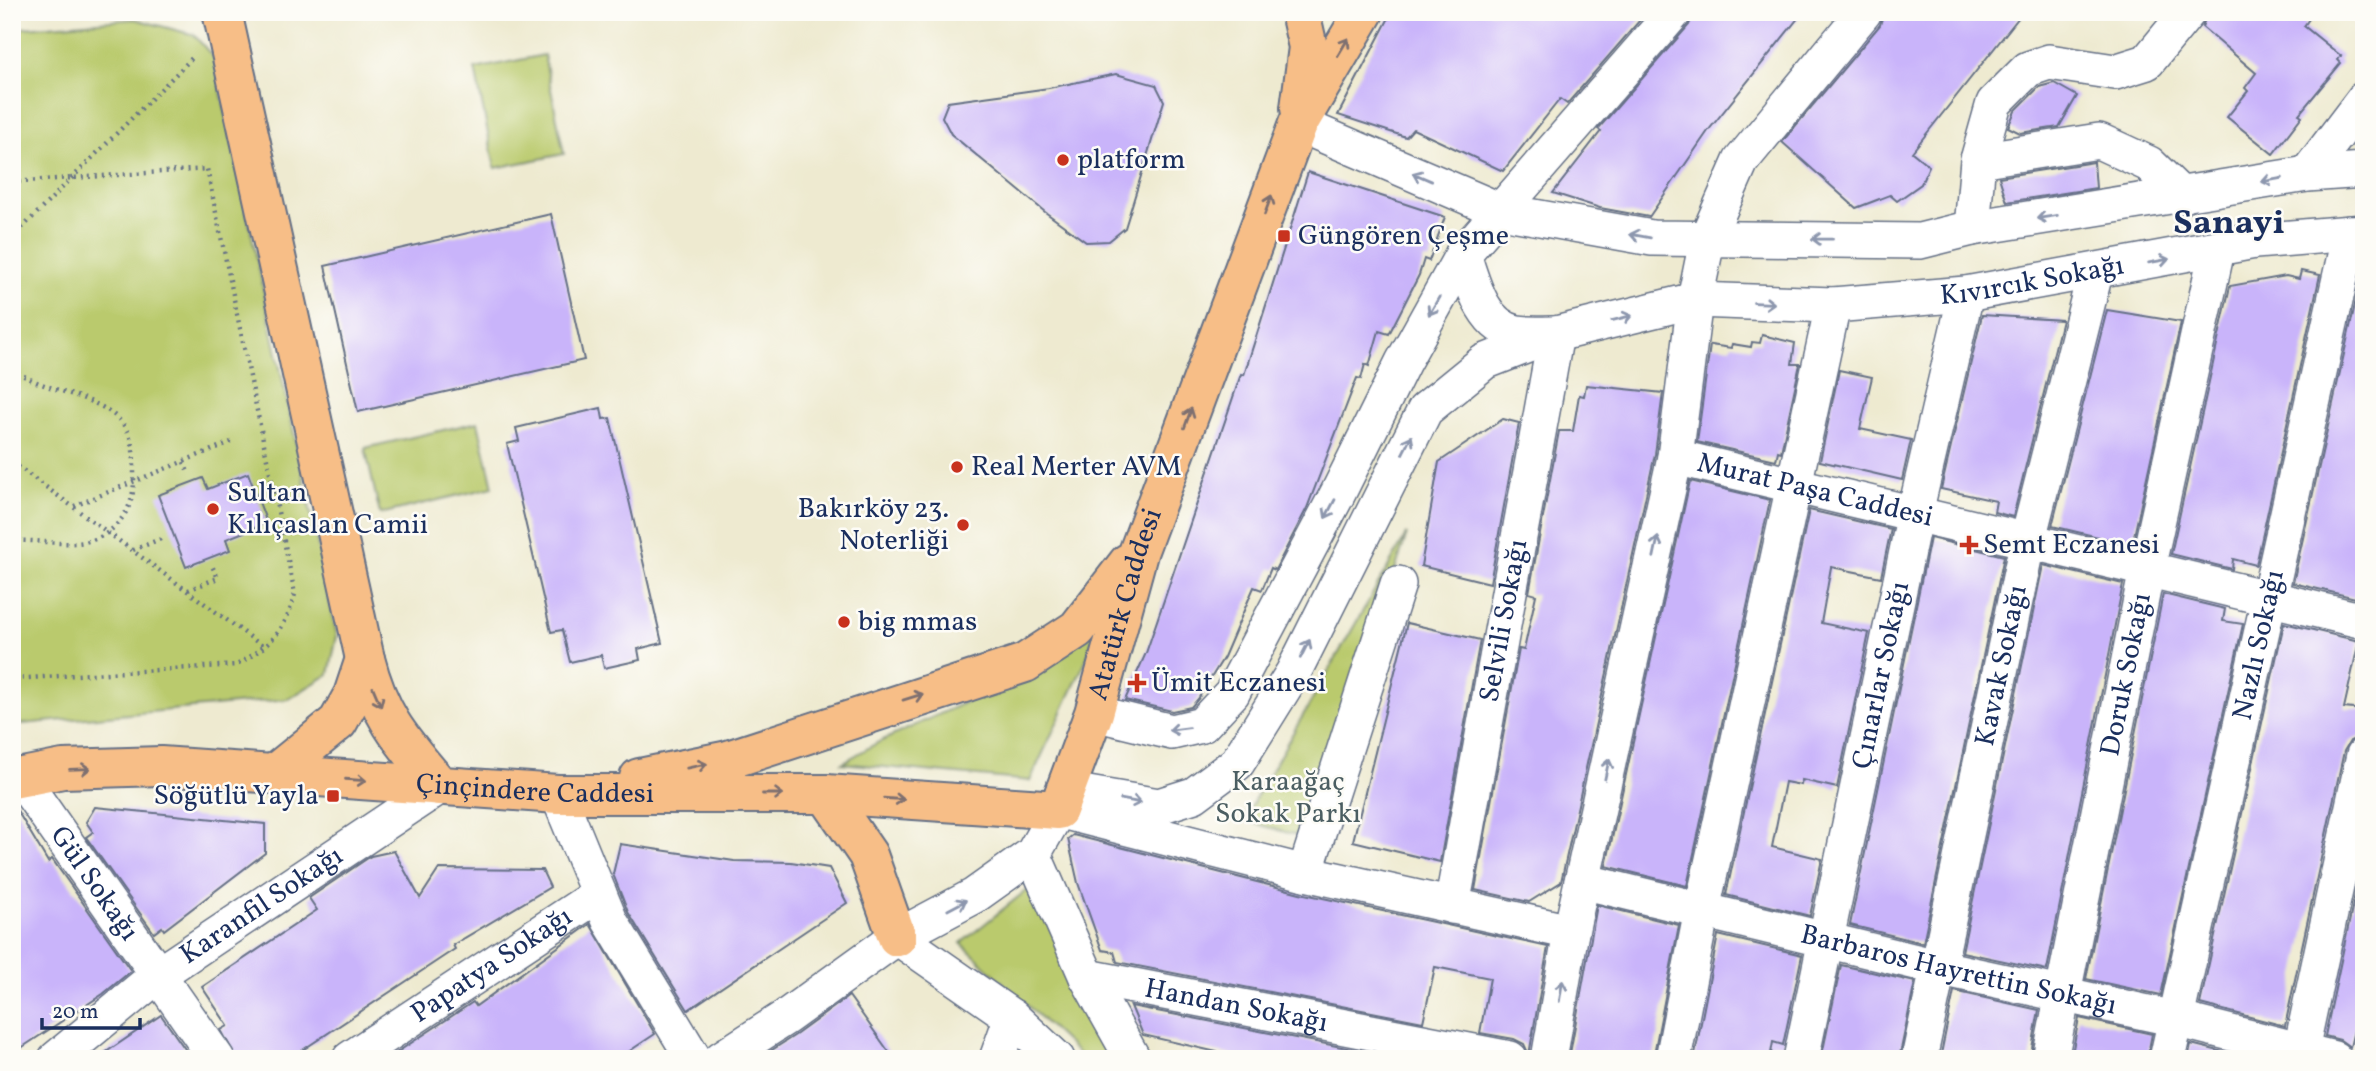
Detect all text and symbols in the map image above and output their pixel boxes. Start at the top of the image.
one-way arrow [1337,37,1350,58]
place label: platform [1077,141,1185,180]
marker: platform [1055,152,1071,168]
one-way arrow [1412,170,1433,183]
one-way arrow [2261,174,2284,187]
one-way arrow [1262,194,1275,216]
district label: Sanayi [2173,200,2285,248]
one-way arrow [2036,210,2059,223]
place label: Güngören Çeşme [1298,217,1509,256]
marker: Güngören Çeşme [1276,228,1292,244]
one-way arrow [1629,229,1652,242]
one-way arrow [1811,232,1834,245]
street label: Kıvırcık Sokağı [1938,246,2127,316]
one-way arrow [2147,254,2170,267]
one-way arrow [1427,296,1441,316]
one-way arrow [1752,296,1775,309]
one-way arrow [1610,311,1633,324]
one-way arrow [1183,407,1195,429]
one-way arrow [1400,435,1414,456]
street label: Murat Paşa Caddesi [1693,443,1937,537]
place label: Real Merter AVM [971,448,1182,487]
marker: Real Merter AVM [949,459,965,475]
place label: Sultan Kılıçaslan Camii [227,474,428,545]
place label: Bakırköy 23. Noterliği [798,490,949,561]
one-way arrow [1323,498,1337,518]
marker: Sultan Kılıçaslan Camii [205,501,221,517]
street label: Atatürk Caddesi [1079,503,1172,705]
marker: Bakırköy 23. Noterliği [955,517,971,533]
place label: Semt Eczanesi [1983,526,2160,565]
street label: Selvili Sokağı [1470,536,1538,705]
one-way arrow [1650,536,1663,558]
marker: Semt Eczanesi [1961,537,1977,553]
street label: Nazlı Sokağı [2223,566,2294,724]
street label: Çınarlar Sokağı [1843,578,1920,773]
street label: Kavak Sokağı [1966,581,2037,750]
street label: Doruk Sokağı [2091,589,2161,760]
place label: big mmas [858,603,977,642]
marker: big mmas [836,614,852,630]
one-way arrow [1299,639,1313,660]
place label: Ümit Eczanesi [1151,664,1326,703]
marker: Ümit Eczanesi [1129,675,1145,691]
one-way arrow [371,686,384,707]
one-way arrow [902,690,924,703]
one-way arrow [1168,723,1191,736]
one-way arrow [685,758,708,772]
one-way arrow [1600,758,1614,781]
one-way arrow [68,762,91,775]
park label: Karaağaç Sokak Parkı [1215,763,1361,834]
street label: Çinçindere Caddesi [415,765,654,814]
one-way arrow [344,774,366,787]
place label: Söğütlü Yayla [153,777,319,816]
one-way arrow [761,787,784,801]
marker: Söğütlü Yayla [325,788,341,804]
one-way arrow [882,793,905,806]
one-way arrow [1119,795,1142,808]
street label: Gül Sokağı [41,818,148,949]
street label: Karanfil Sokağı [172,837,351,974]
street label: Papatya Sokağı [403,897,580,1033]
one-way arrow [946,898,967,911]
street label: Barbaros Hayrettin Sokağı [1796,915,2120,1025]
street label: Handan Sokağı [1141,969,1331,1043]
one-way arrow [1555,981,1568,1003]
scale bar [42,987,140,1031]
text: 20 m [52,998,98,1027]

